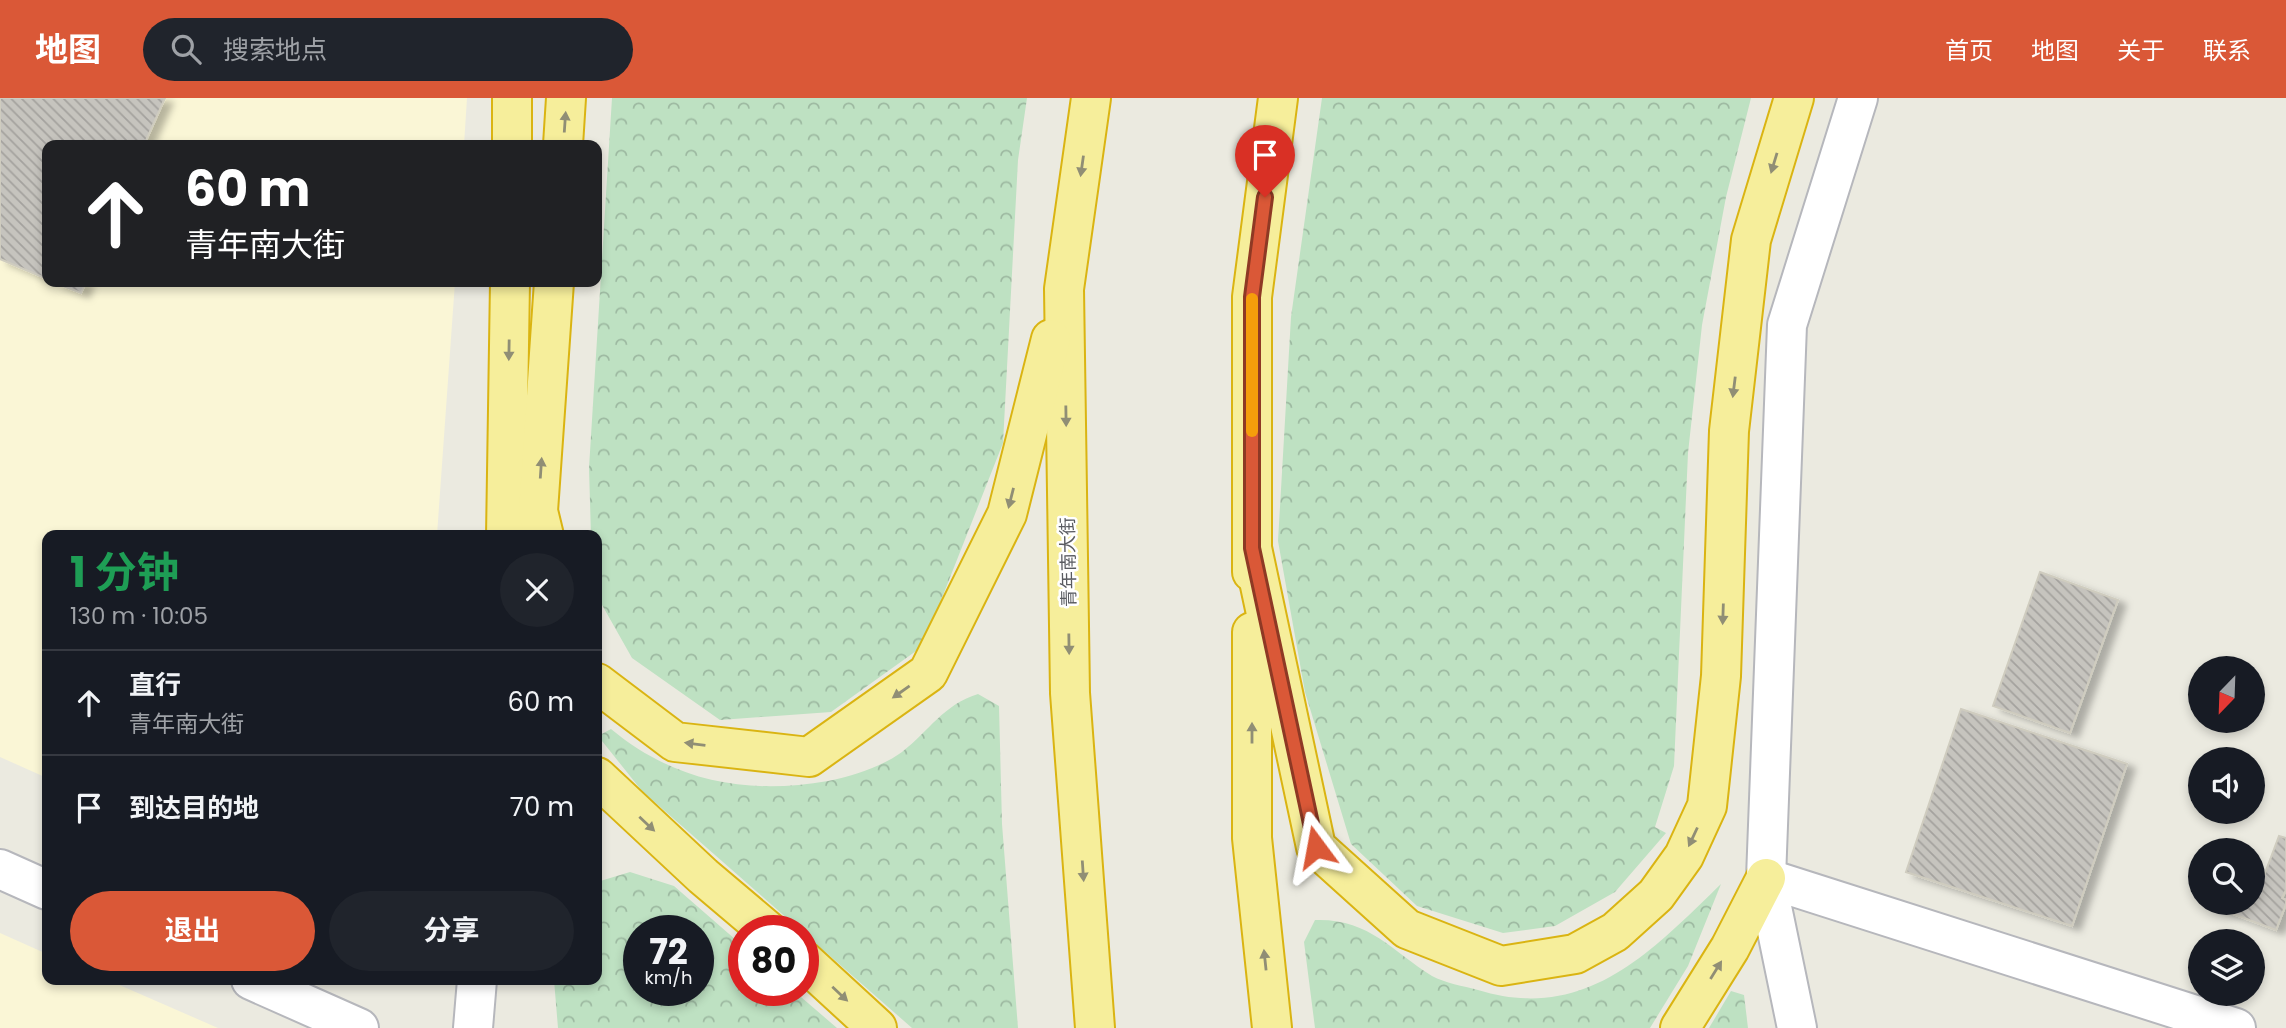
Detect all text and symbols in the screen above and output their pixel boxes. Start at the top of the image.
search box [143,18,633,81]
text: 地图 [35,26,101,73]
icon: search [167,30,205,68]
text: 搜索地点 [223,32,327,68]
text: 首页 [1945,34,1993,67]
text: 地图 [2031,34,2079,67]
text: 关于 [2117,34,2165,67]
text: 联系 [2203,34,2251,67]
one-way arrow [560,110,571,132]
pin [1235,125,1295,197]
icon: arrive [1246,136,1284,174]
one-way arrow [1769,153,1779,174]
text: 60 m [185,155,310,223]
one-way arrow [1076,155,1087,177]
icon: ahead [70,168,161,259]
text: 青年南大街 [185,222,345,267]
one-way arrow [503,339,515,361]
one-way arrow [1729,376,1740,398]
one-way arrow [1060,405,1071,427]
one-way arrow [535,457,546,479]
one-way arrow [1005,487,1016,509]
street label: 青年南大街 [1055,517,1081,607]
text: 1 分钟 [70,543,179,602]
button: close [500,553,574,627]
text: 130 m · 10:05 [70,600,208,632]
one-way arrow [1717,603,1728,625]
one-way arrow [1063,633,1075,655]
north arrow [2188,656,2264,733]
map controls [2188,656,2265,1006]
text: 直行 [129,667,181,703]
icon: ahead [70,684,108,722]
text: 60 m [507,684,574,720]
one-way arrow [892,685,910,699]
text: 青年南大街 [129,708,244,740]
one-way arrow [1246,722,1258,744]
one-way arrow [684,739,706,750]
button: sound [2188,747,2265,824]
icon: arrive [70,789,108,827]
text: 70 m [510,789,574,825]
text: 到达目的地 [129,790,259,826]
position arrow [1279,810,1353,884]
one-way arrow [638,815,655,831]
one-way arrow [1687,827,1698,847]
button: search [2188,838,2265,915]
one-way arrow [1078,860,1089,882]
button: 退出 [70,891,315,971]
button: 分享 [329,891,574,971]
speed limit sign: 80 [728,915,819,1006]
text: 72 [649,927,688,976]
button: layers [2188,929,2265,1006]
one-way arrow [1259,949,1270,971]
one-way arrow [1710,960,1722,979]
text: km/h [645,965,692,990]
one-way arrow [831,986,849,1002]

